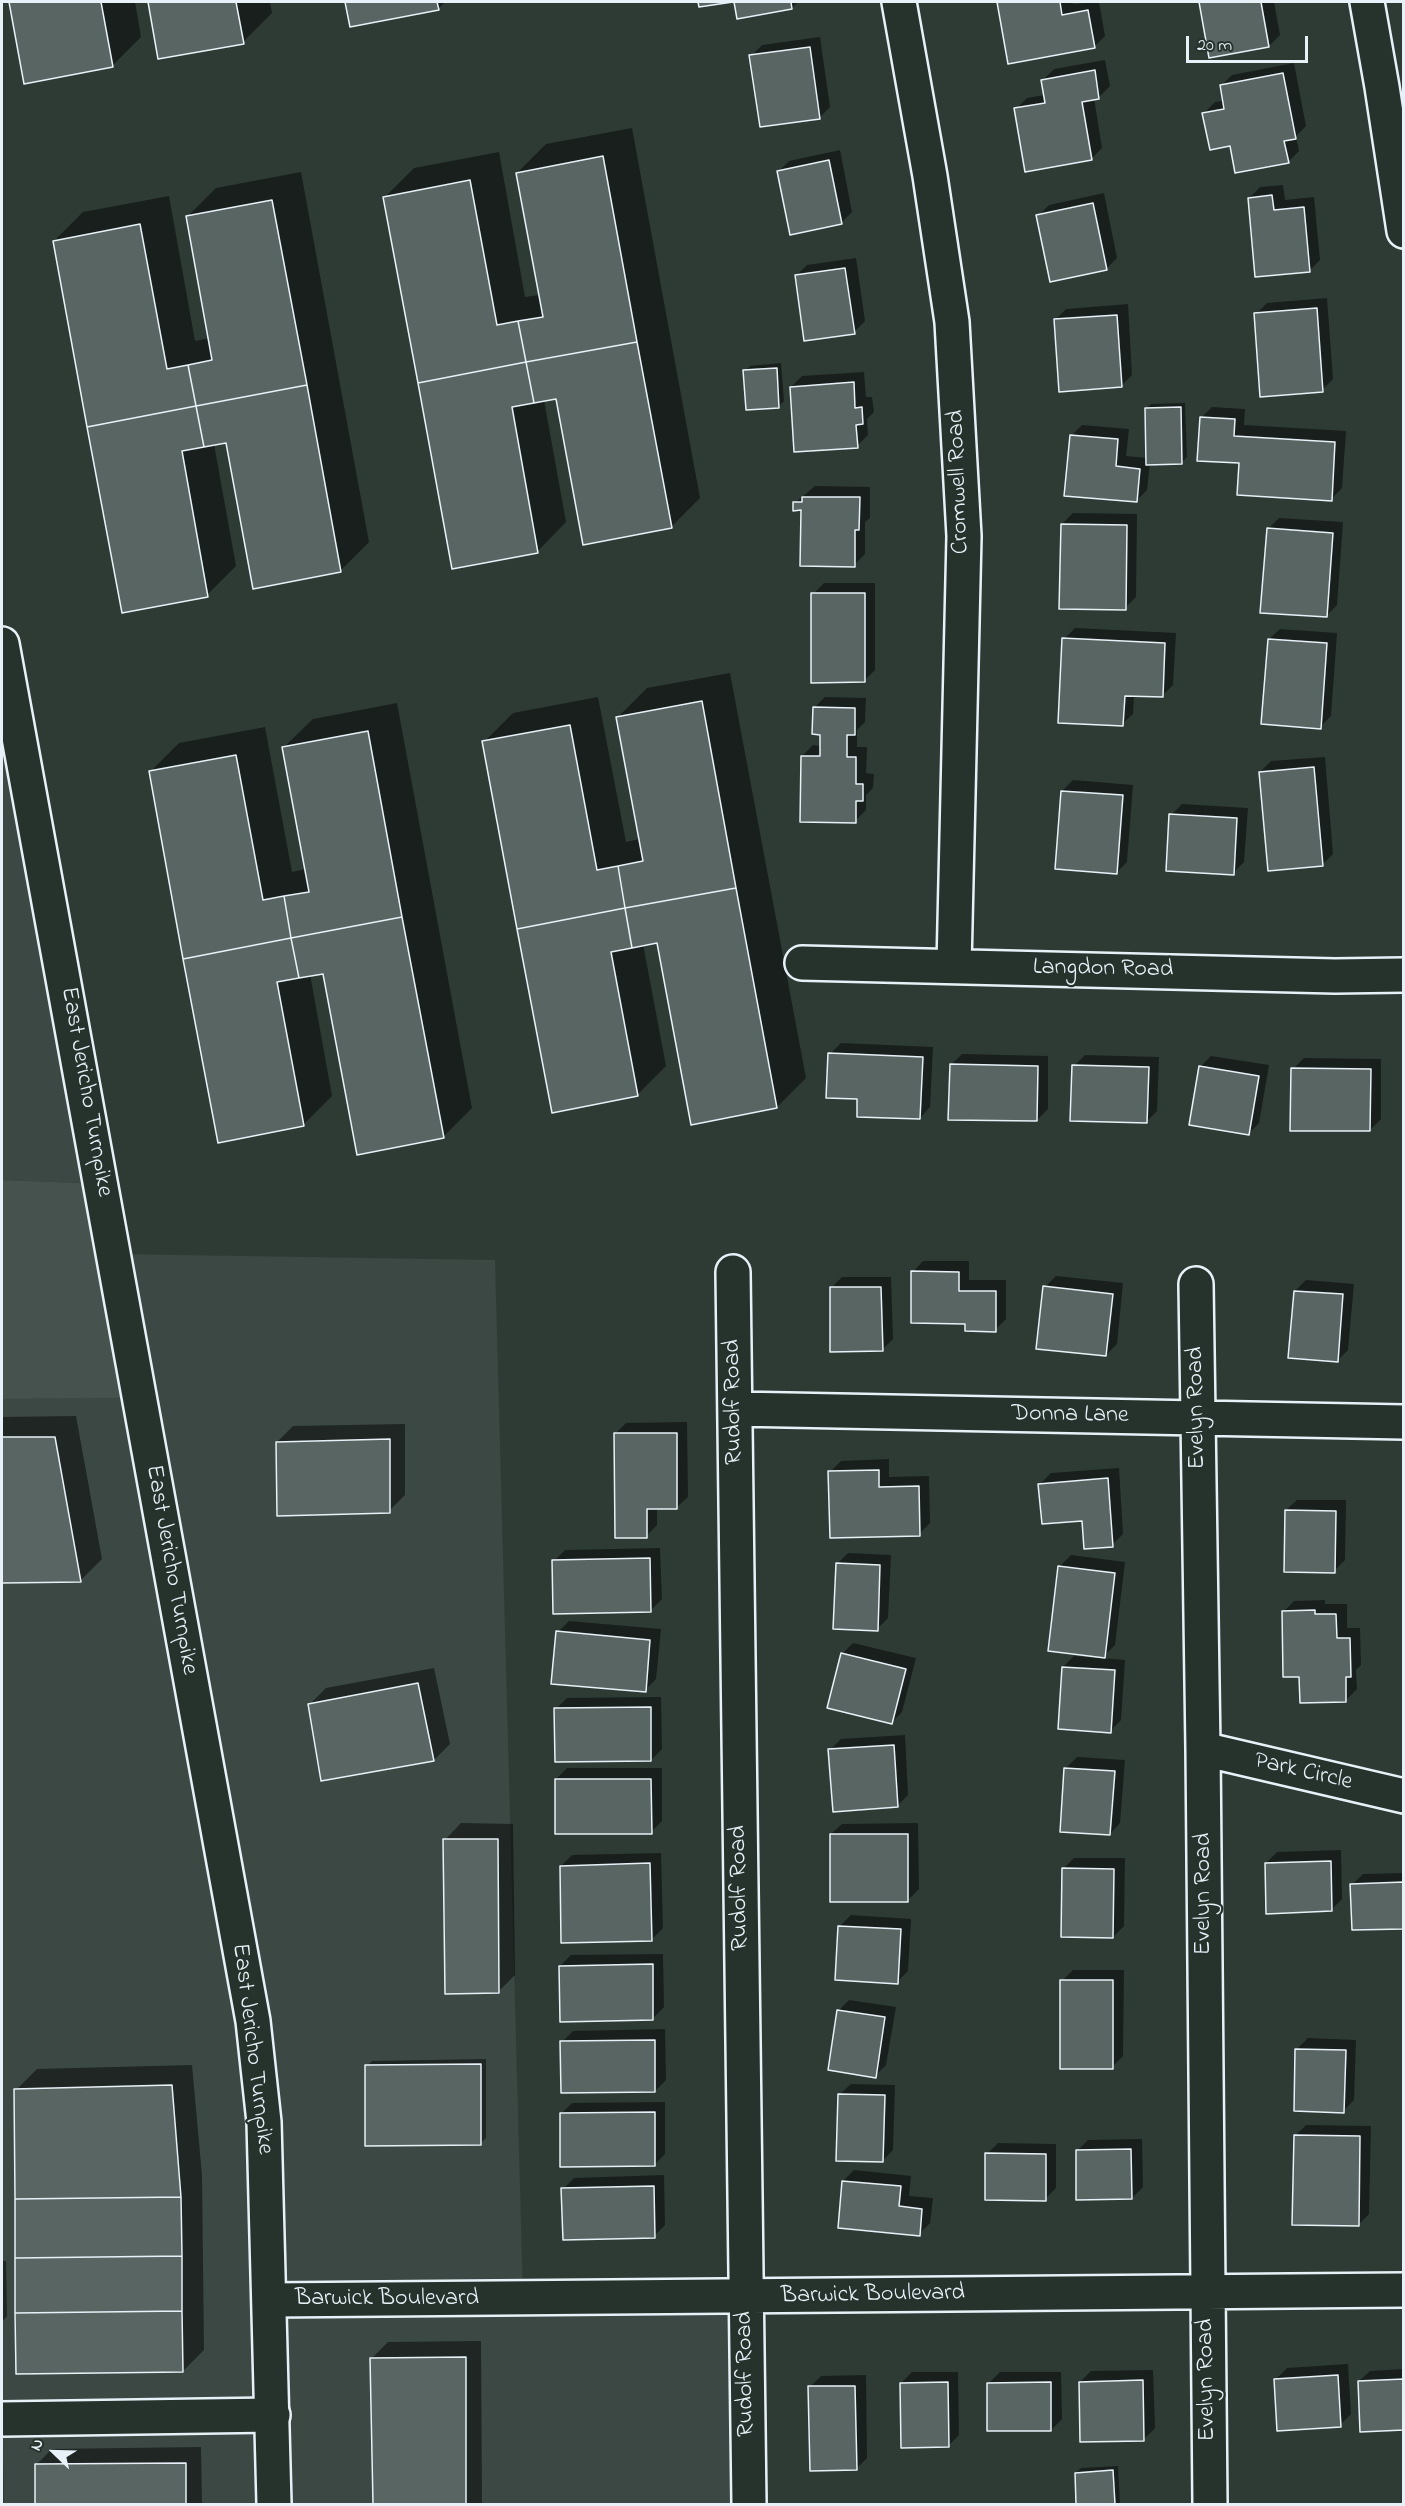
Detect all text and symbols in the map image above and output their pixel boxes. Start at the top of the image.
scale bar [1189,24,1310,62]
text: 20 m [1197,33,1232,59]
street label: Cromwell Road [943,409,977,555]
street label: Langdon Road [1033,954,1173,986]
street label: East Jericho Turnpike [52,985,118,1199]
street label: Rudolf Road [720,1339,750,1465]
street label: Evelyn Road [1183,1346,1213,1470]
street label: Donna Lane [1011,1401,1129,1431]
street label: East Jericho Turnpike [137,1463,203,1677]
street label: Park Circle [1251,1748,1355,1798]
street label: Rudolf Road [726,1825,756,1951]
street label: Evelyn Road [1191,1833,1219,1955]
street label: East Jericho Turnpike [224,1942,278,2156]
street label: Barwick Boulevard [781,2280,965,2312]
street label: Barwick Boulevard [295,2286,479,2314]
street label: Rudolf Road [732,2311,762,2437]
street label: Evelyn Road [1193,2318,1223,2442]
north arrow [24,2422,84,2482]
text: N [24,2435,51,2455]

